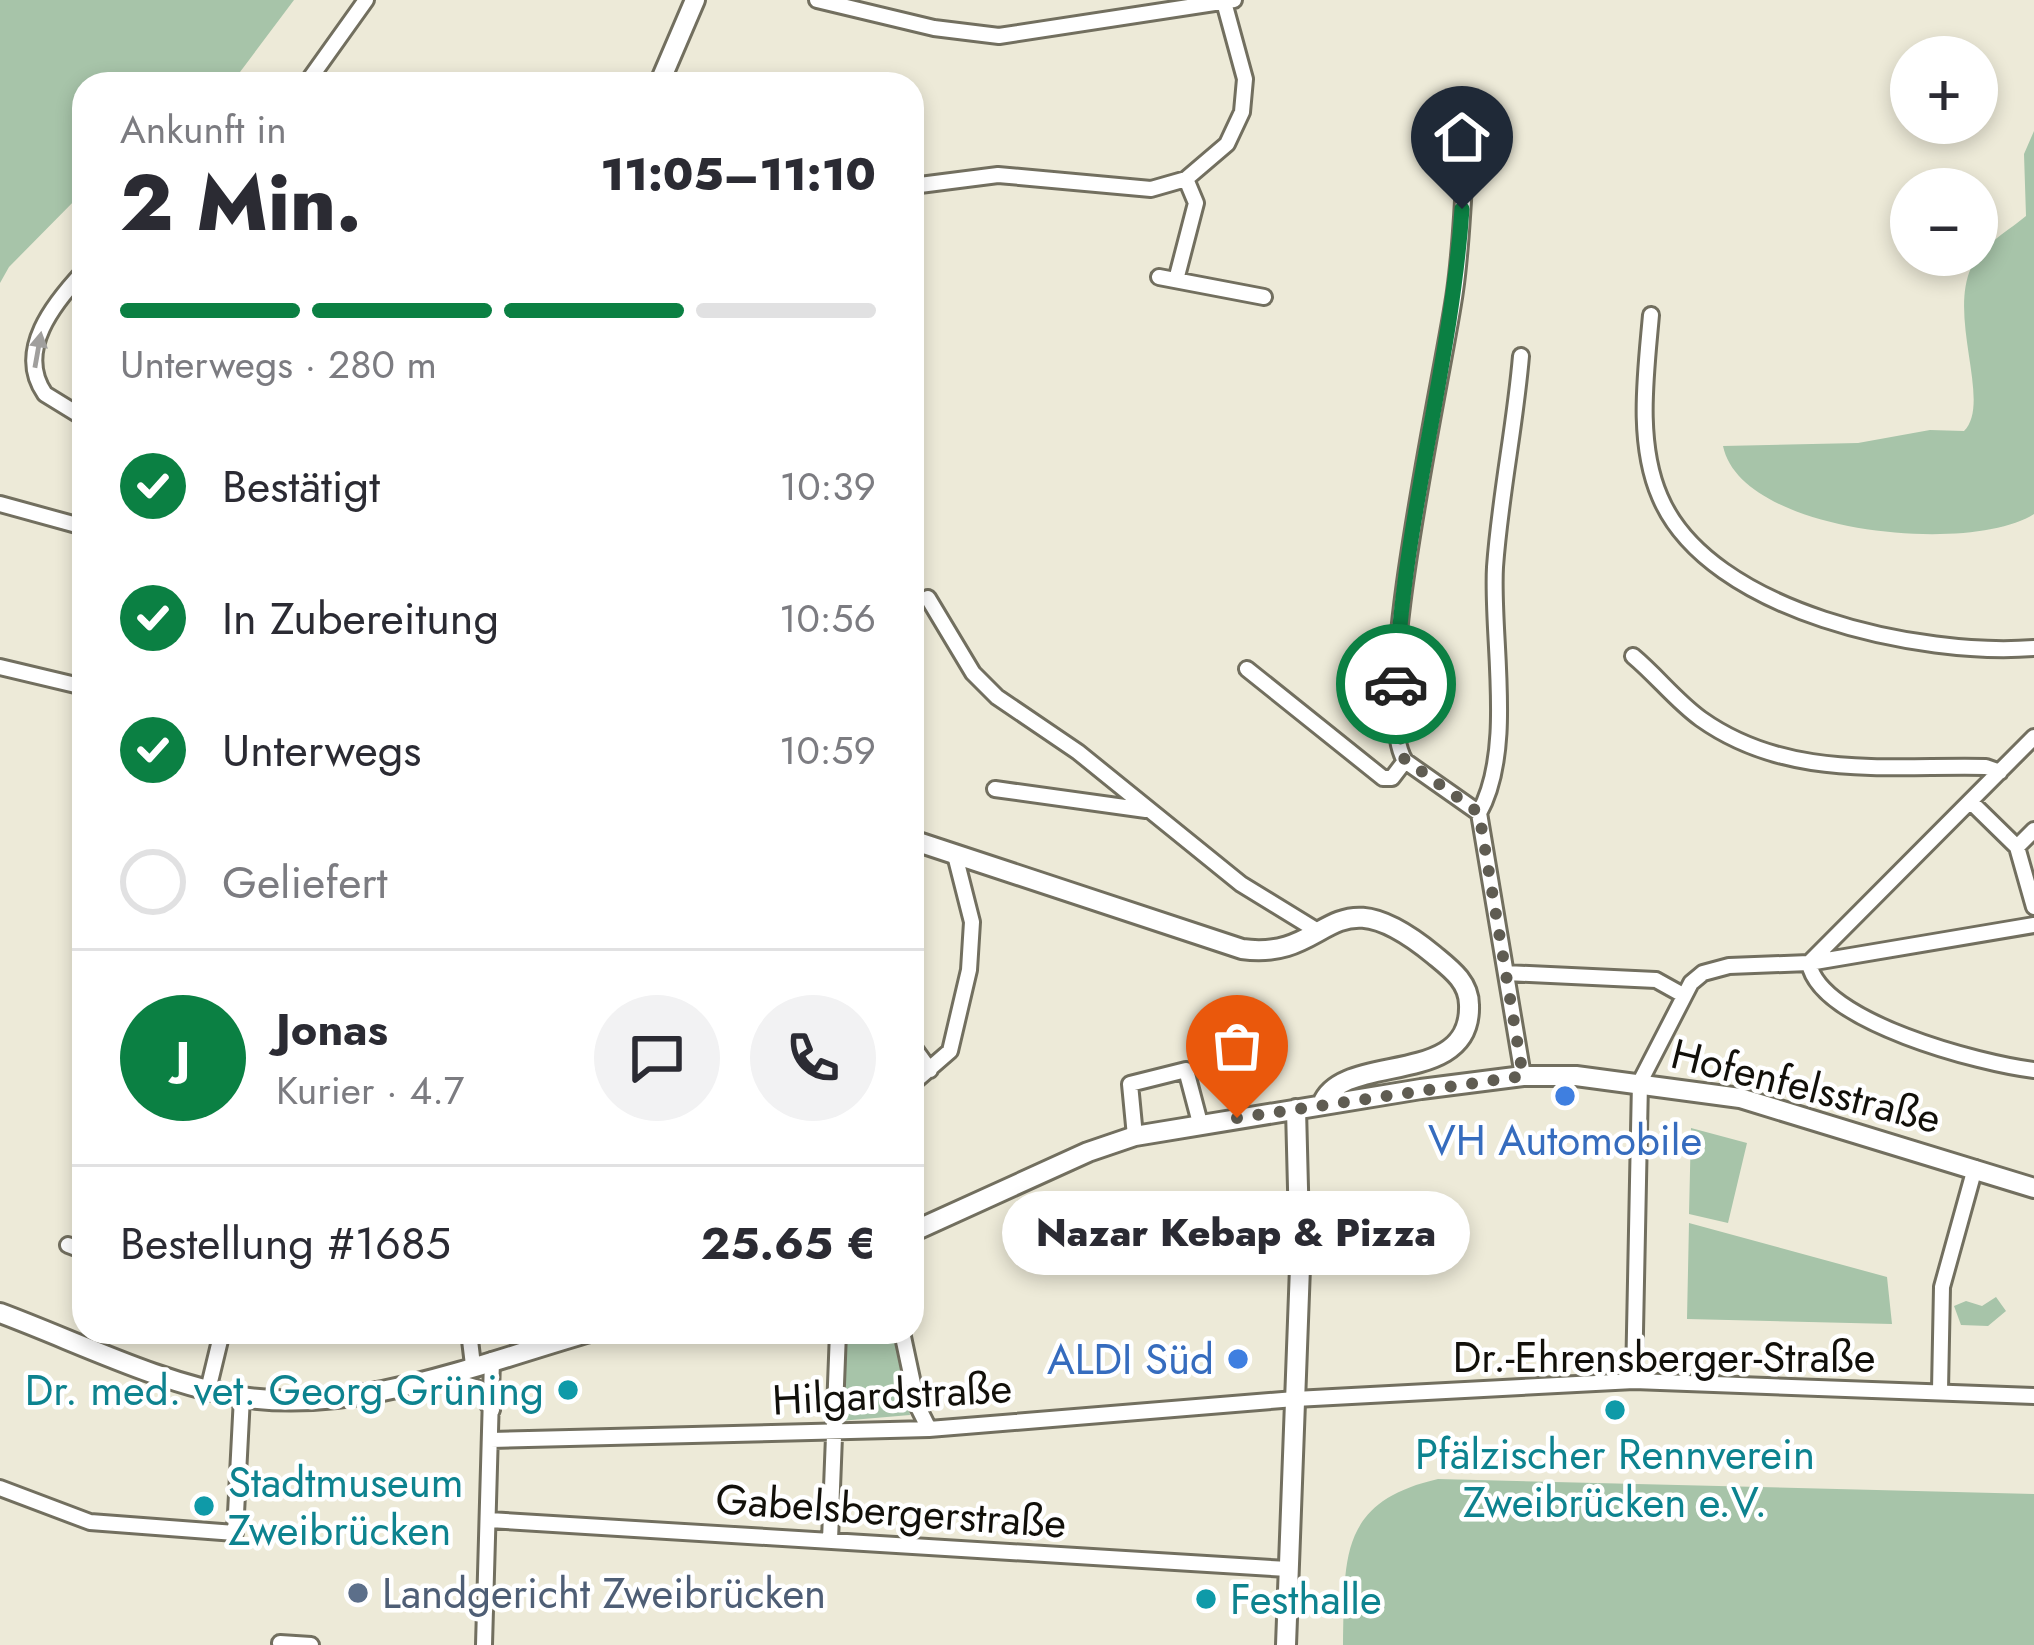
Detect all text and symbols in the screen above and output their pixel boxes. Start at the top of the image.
map controls [1890,36,1998,276]
button: + [1890,36,1998,144]
pin [1411,86,1513,209]
text: Ankunft in [120,101,287,158]
icon: home [1429,104,1495,170]
text: 11:05–11:10 [601,142,876,207]
text: 2 Min. [120,147,362,259]
button: − [1890,168,1998,276]
one-way arrow [29,330,47,368]
text: Unterwegs · 280 m [120,336,437,393]
icon: check [120,453,186,519]
text: Bestätigt [222,454,380,519]
text: 10:39 [780,458,876,515]
icon: check [120,585,186,651]
text: In Zubereitung [222,586,499,651]
text: 10:56 [779,590,876,647]
courier [1336,624,1456,744]
icon: car [1363,651,1429,717]
icon: check [120,717,186,783]
text: Unterwegs [222,718,421,783]
text: 10:59 [779,722,876,779]
text: Geliefert [222,850,388,915]
button: chat [594,995,720,1121]
button: phone [750,995,876,1121]
pin [1186,995,1288,1118]
text: Jonas [276,997,388,1062]
icon: bag [1204,1013,1270,1079]
street label: Hofenfelsstraße [1665,1023,1947,1149]
text: J [176,1025,190,1090]
text: Kurier · 4.7 [276,1062,464,1119]
marker: VH Automobile [1552,1083,1578,1109]
place label: VH Automobile [1428,1110,1702,1171]
callout: Nazar Kebap & Pizza [1003,1190,1471,1274]
text: Nazar Kebap & Pizza [1036,1204,1436,1261]
text: Bestellung #1685 [120,1211,451,1276]
text: 25.65 € [701,1211,876,1276]
street label: Dr.-Ehrensberger-Straße [1453,1327,1875,1388]
place label: ALDI Süd [1047,1329,1214,1390]
marker: ALDI Süd [1225,1346,1251,1372]
street label: Hilgardstraße [771,1357,1013,1431]
place label: Dr. med. vet. Georg Grüning [25,1360,544,1421]
marker: Dr. med. vet. Georg Grüning [555,1377,581,1403]
marker: Pfälzischer Rennverein Zweibrücken e.V. [1602,1397,1628,1423]
place label: Pfälzischer Rennverein Zweibrücken e.V. [1415,1424,1815,1533]
place label: Stadtmuseum Zweibrücken [228,1452,464,1561]
street label: Gabelsbergerstraße [714,1468,1068,1554]
marker: Stadtmuseum Zweibrücken [191,1493,217,1519]
place label: Landgericht Zweibrücken [382,1563,826,1624]
place label: Festhalle [1230,1569,1382,1630]
marker: Landgericht Zweibrücken [345,1580,371,1606]
marker: Festhalle [1193,1586,1219,1612]

